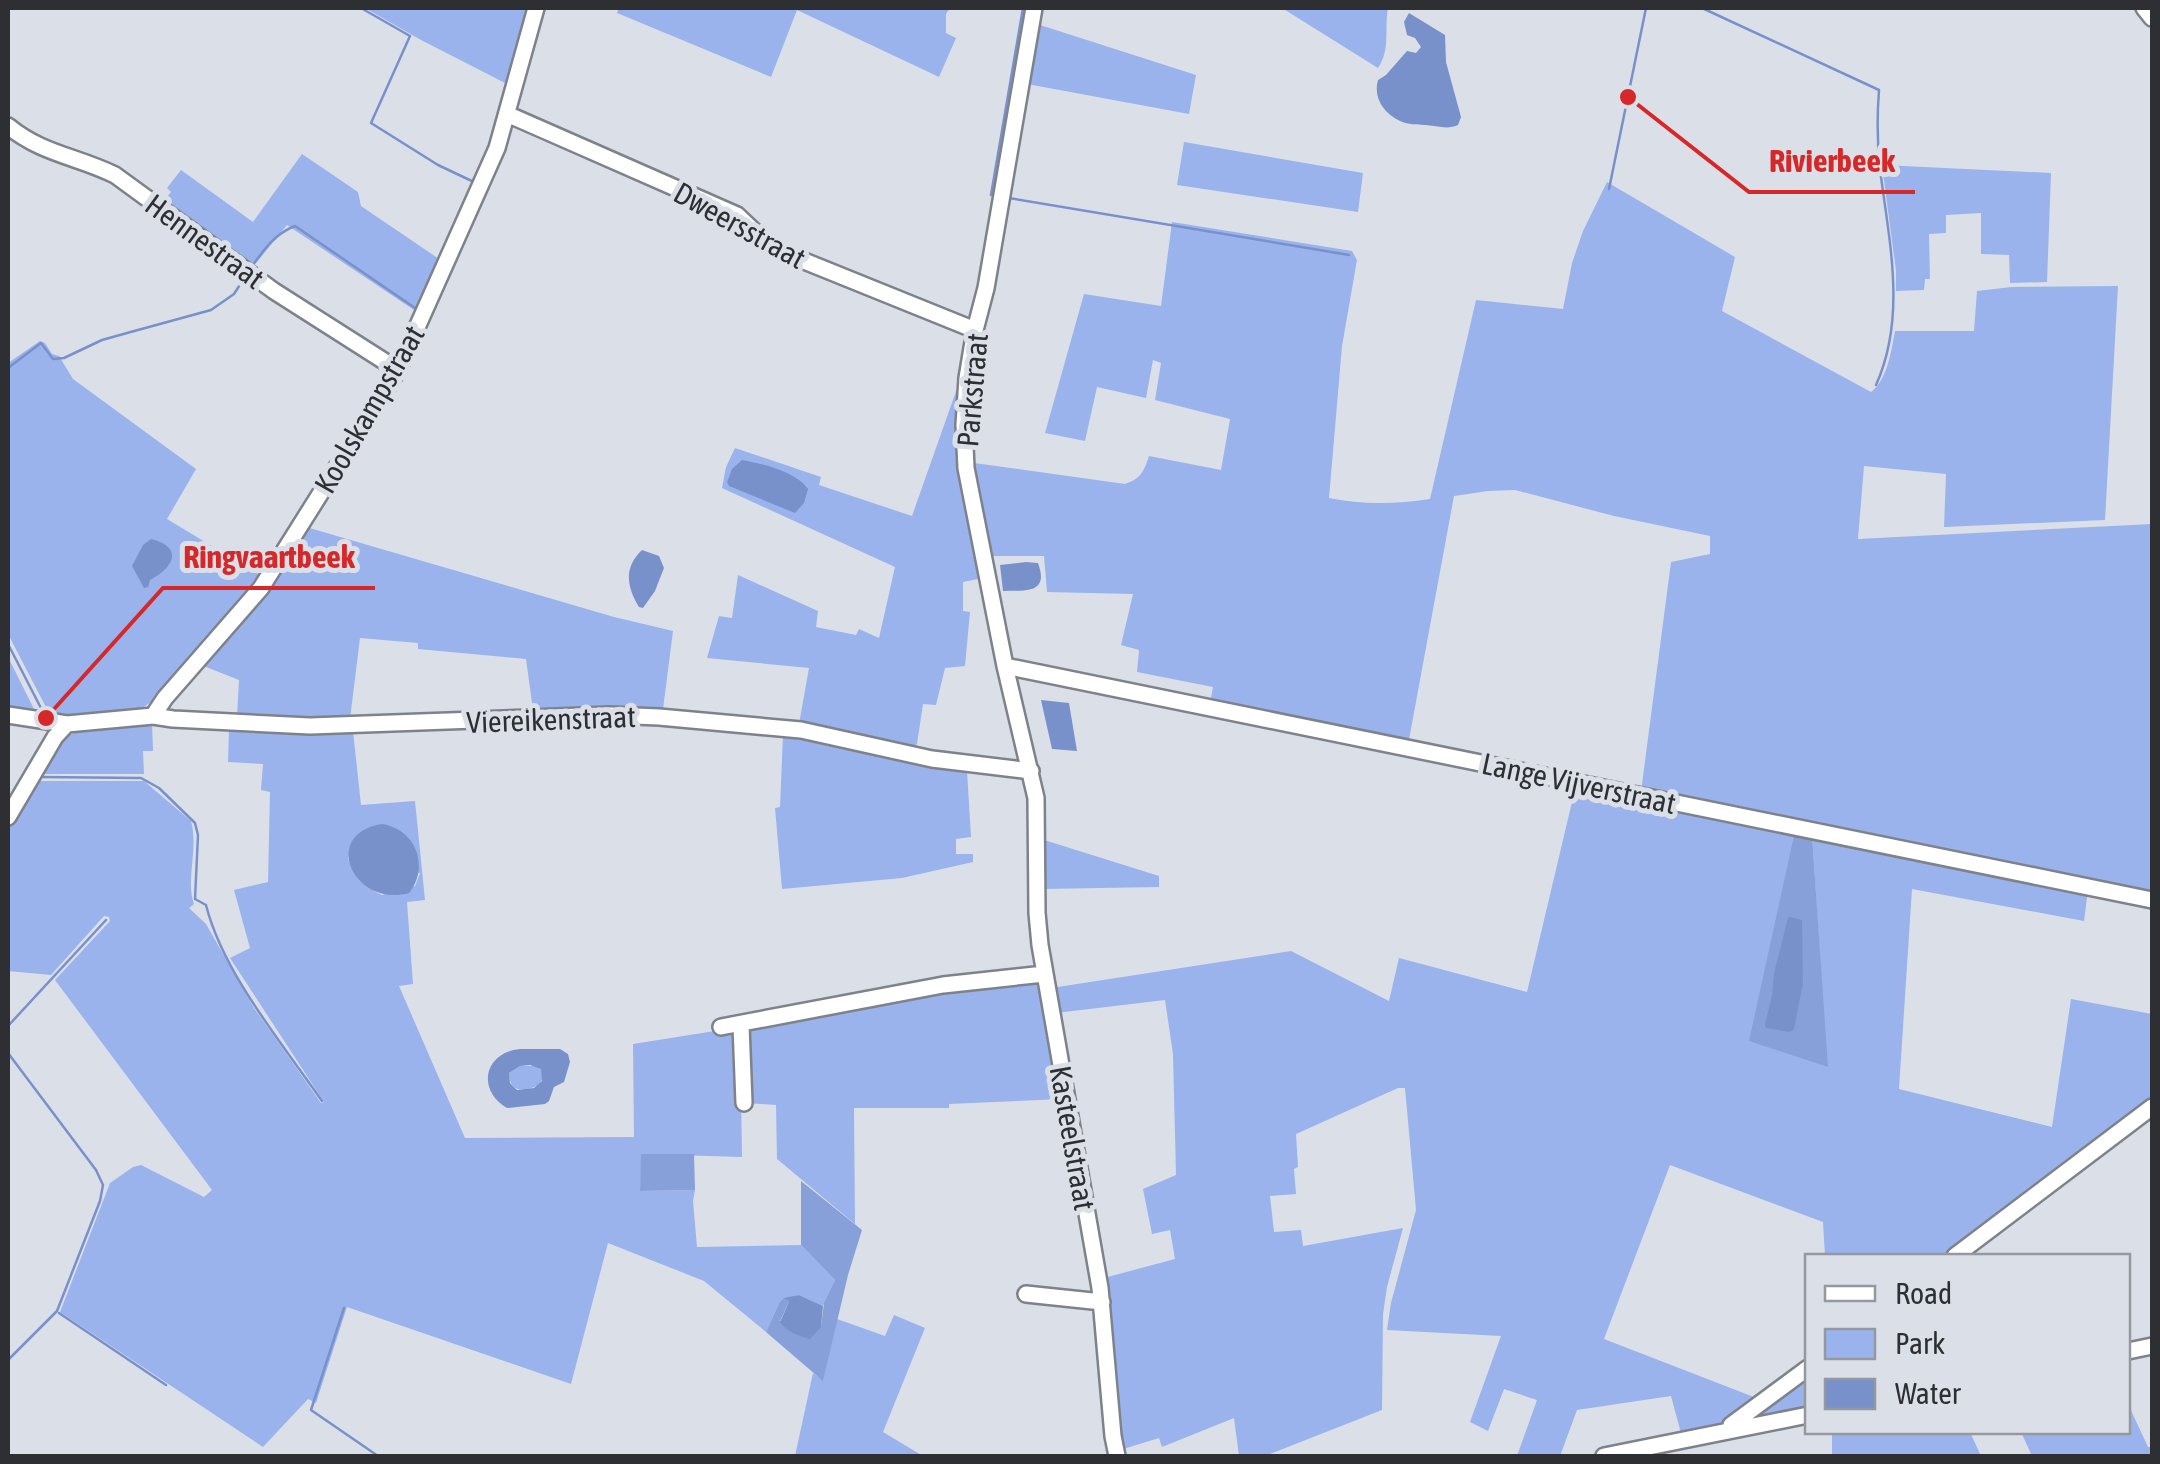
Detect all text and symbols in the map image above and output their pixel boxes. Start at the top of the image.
callout: Rivierbeek [1749,130,1915,192]
text: Rivierbeek [1769,142,1896,179]
street label: Dweersstraat [668,175,812,275]
street label: Hennestraat [139,187,271,295]
street label: Koolskampstraat [307,319,431,499]
street label: Parkstraat [950,332,994,448]
callout: Ringvaartbeek [163,526,375,588]
text: Ringvaartbeek [183,538,356,575]
street label: Viereikenstraat [466,699,636,739]
street label: Lange Vijverstraat [1479,746,1679,820]
street label: Kasteelstraat [1044,1063,1102,1213]
legend [1805,1254,2130,1434]
text: Road [1895,1276,1952,1310]
text: Park [1895,1326,1945,1360]
text: Water [1895,1376,1962,1410]

